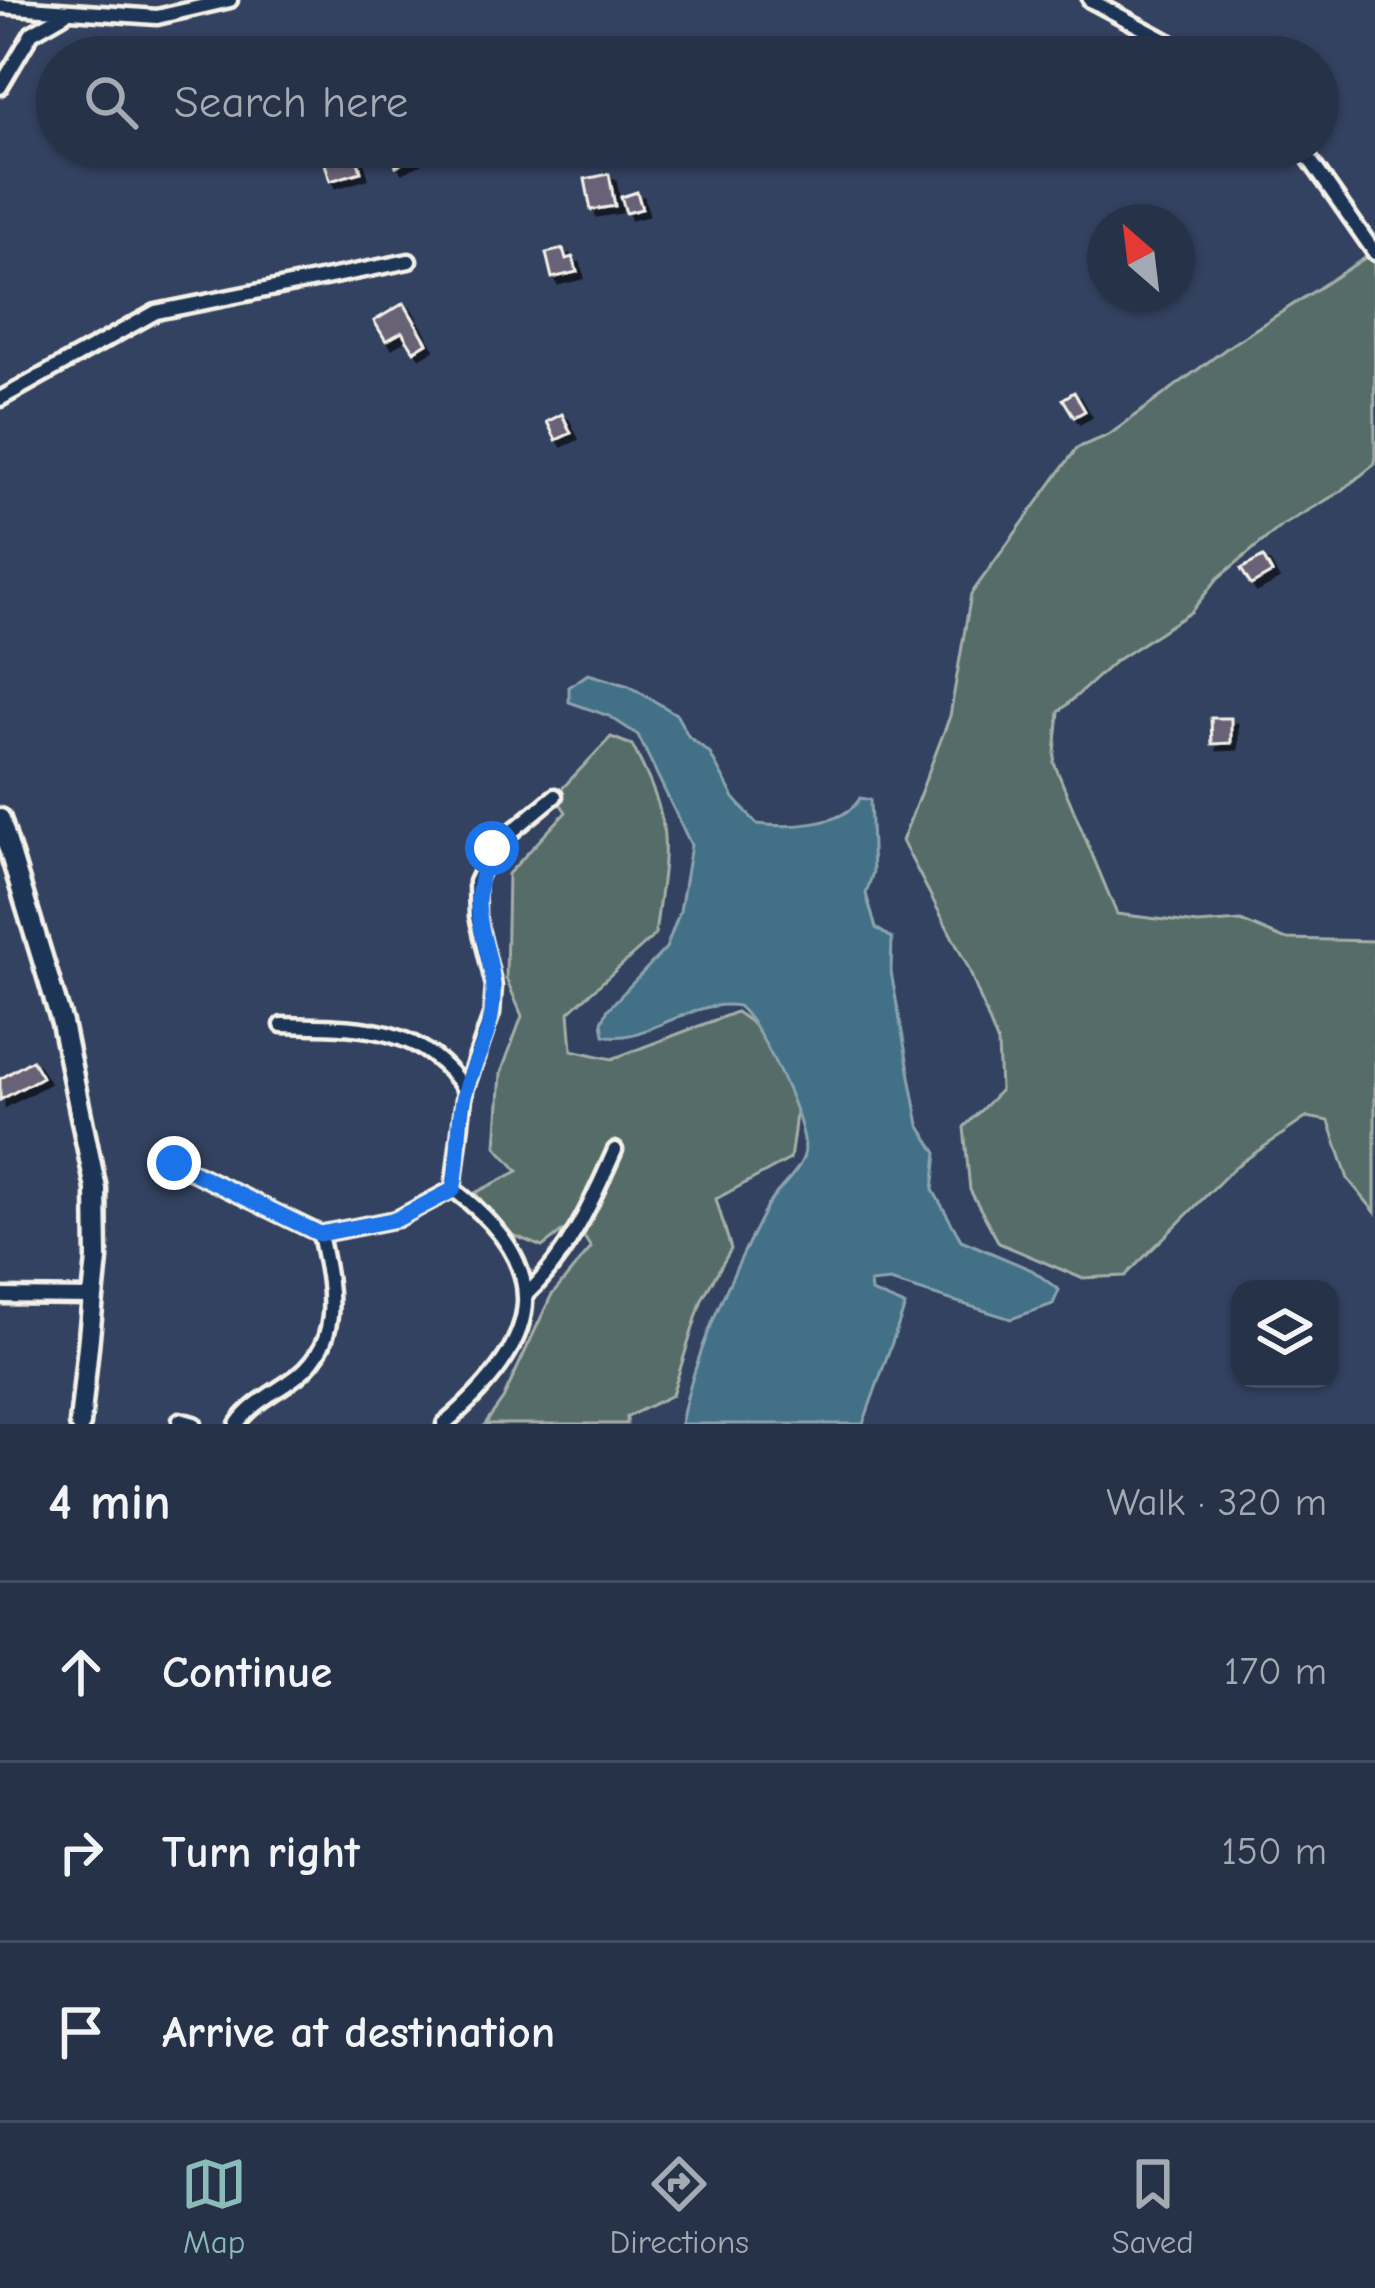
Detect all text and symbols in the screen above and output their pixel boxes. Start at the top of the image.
search box [36,36,1339,168]
icon: search [78,69,144,135]
text: Search here [174,76,408,128]
north arrow [1087,204,1195,312]
route start [465,821,519,875]
route end [147,1136,201,1190]
map controls [1231,1280,1339,1388]
button: layers [1231,1280,1339,1388]
text: 4 min [48,1473,171,1532]
text: Walk · 320 m [1106,1480,1327,1525]
icon: ahead [48,1639,114,1705]
text: Continue [162,1646,332,1698]
text: 170 m [1224,1649,1327,1694]
icon: right [48,1819,114,1885]
text: Turn right [162,1826,360,1878]
text: 150 m [1221,1829,1327,1874]
icon: arrive [48,1999,114,2065]
text: Arrive at destination [162,2006,555,2058]
tab: Map [181,2151,247,2261]
tab: Directions [610,2151,749,2261]
tab: Saved [1111,2151,1194,2261]

